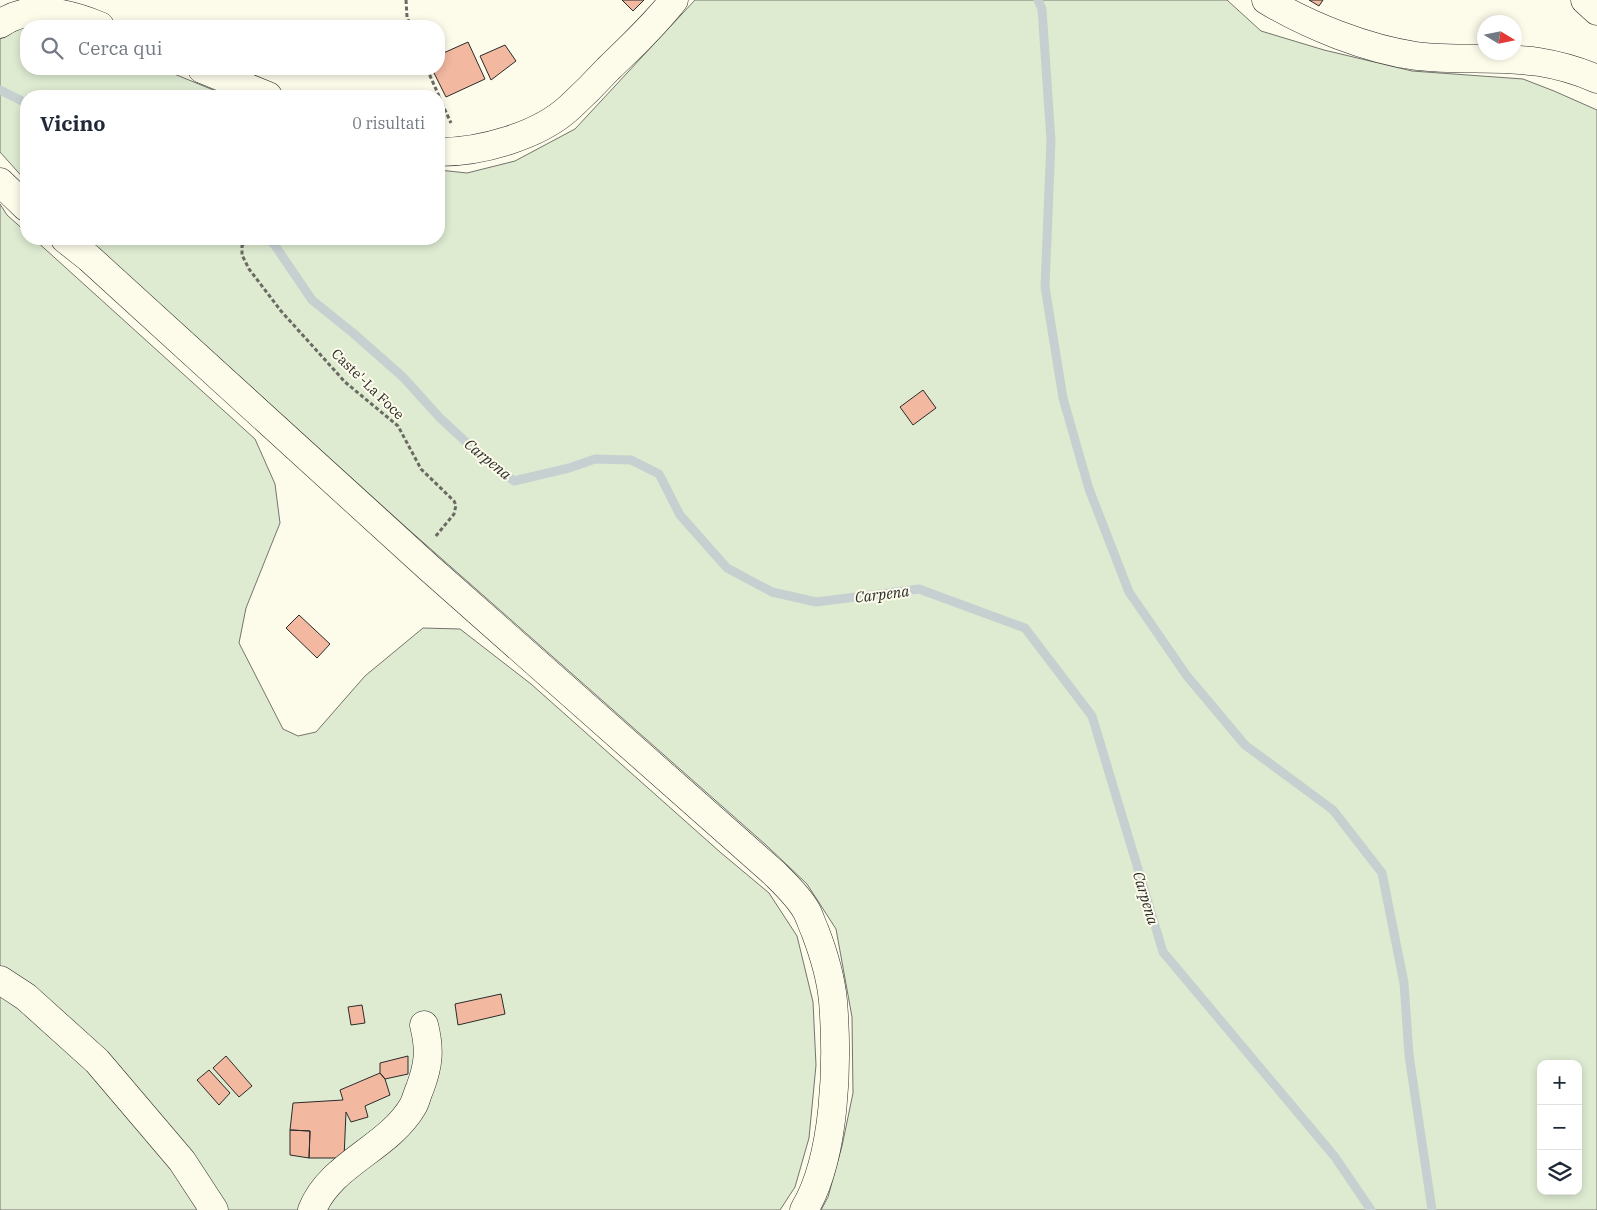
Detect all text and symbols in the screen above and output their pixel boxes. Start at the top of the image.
north arrow [1477,15,1522,60]
search box [20,20,445,75]
icon: search [38,34,66,62]
text: Cerca qui [78,36,162,60]
text: Vicino [40,109,106,137]
text: 0 risultati [352,113,425,133]
street label: Caste'-La Foce [328,345,408,423]
water label: Carpena [461,434,516,484]
water label: Carpena [854,581,911,607]
water label: Carpena [1129,869,1163,928]
map controls [1537,1060,1582,1195]
button: + [1537,1060,1582,1105]
button: − [1537,1105,1582,1150]
button: layers [1537,1150,1582,1195]

